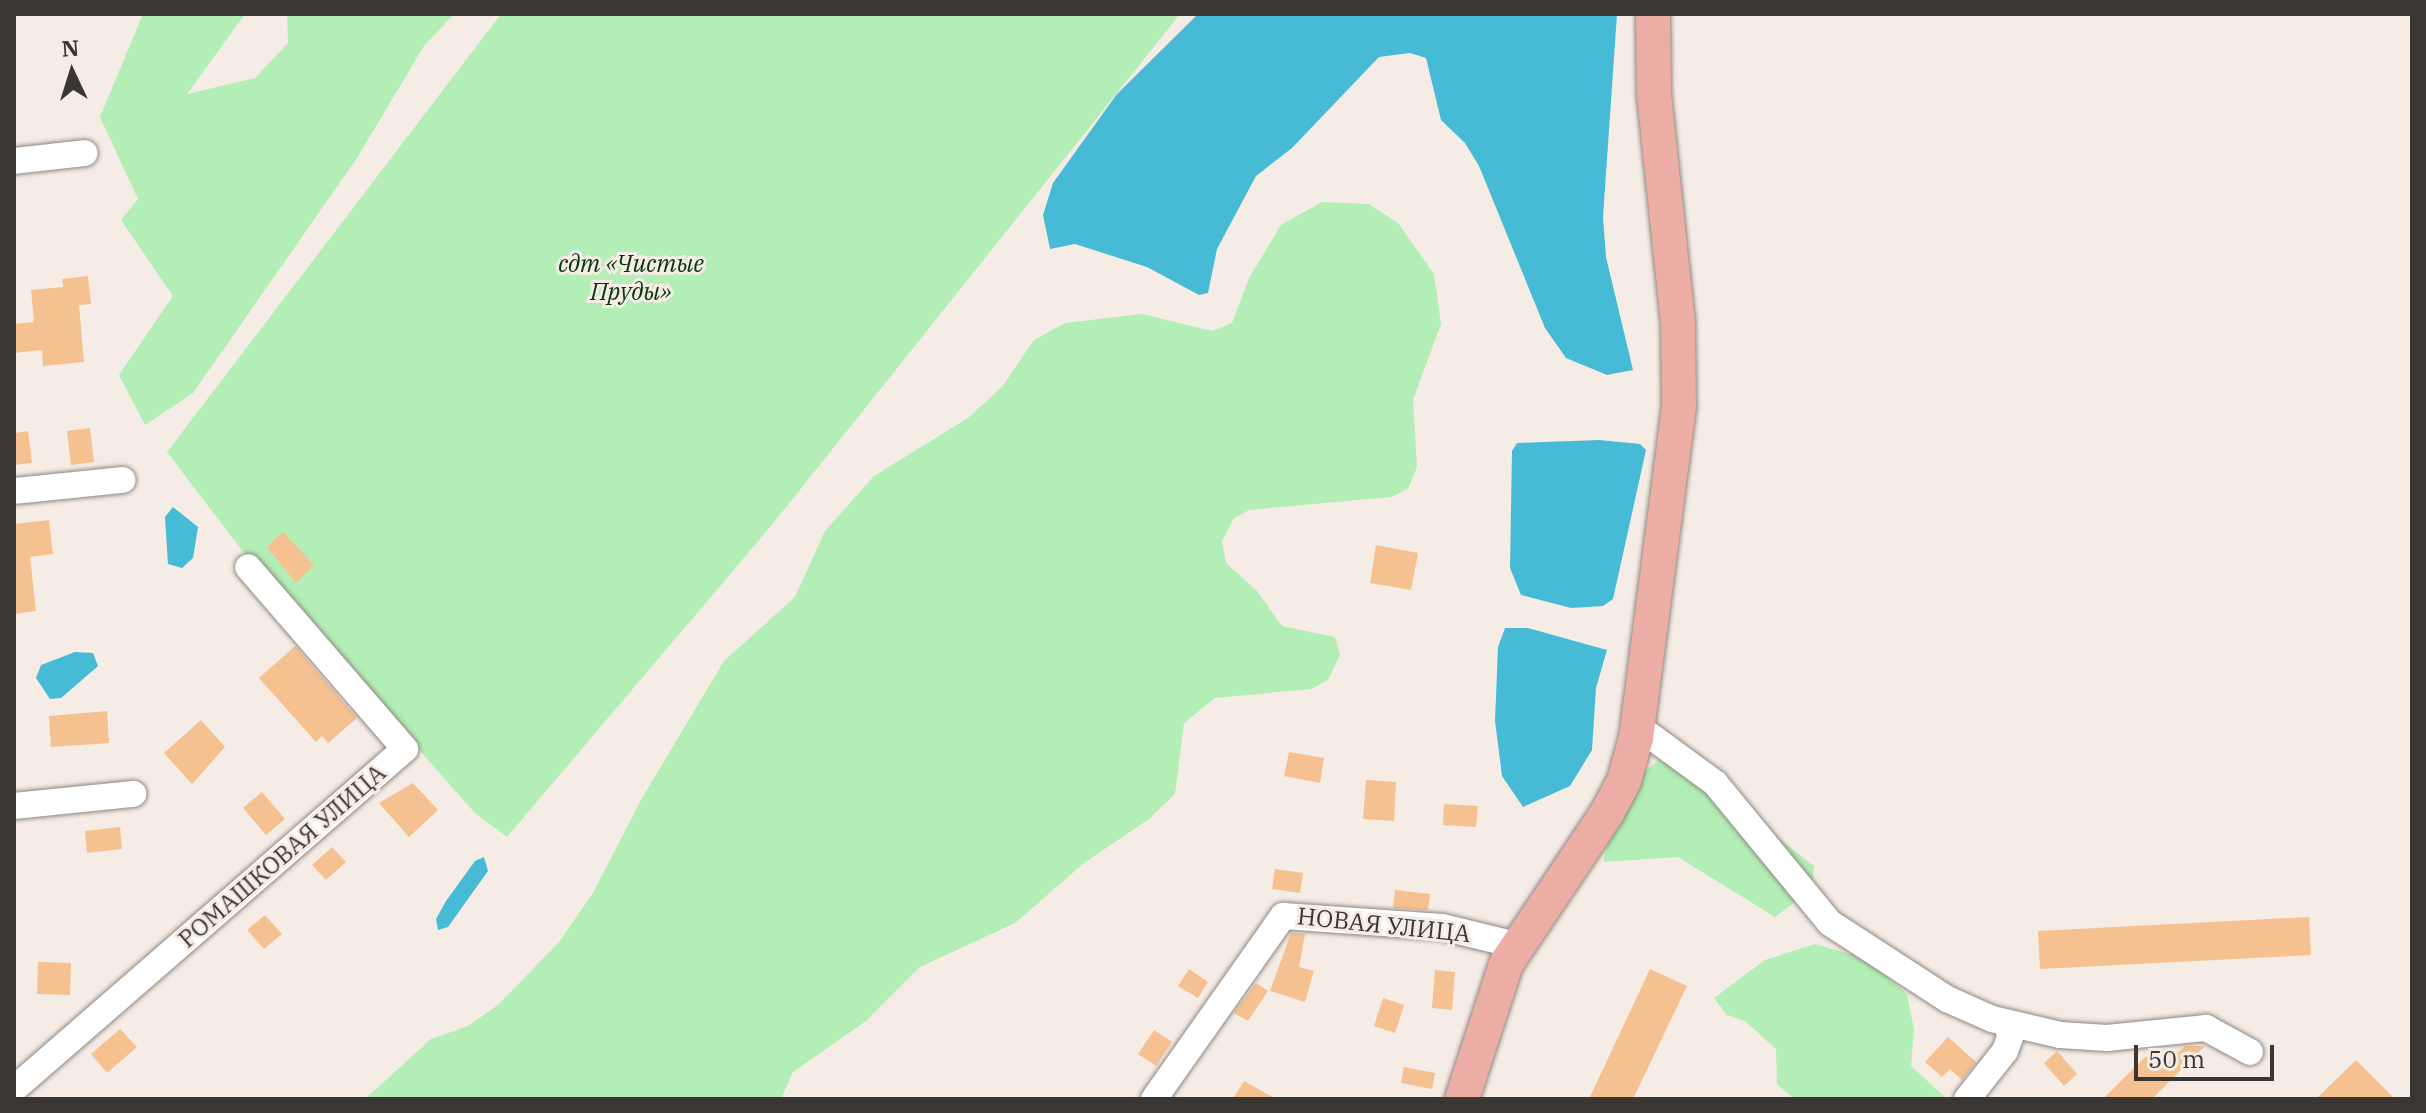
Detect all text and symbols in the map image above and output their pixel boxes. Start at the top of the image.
north arrow [32,32,112,112]
text: N [61,32,80,63]
park label: сдт «Чистые Пруды» [558,250,704,306]
street label: РОМАШКОВАЯ УЛИЦА [173,758,391,954]
street label: НОВАЯ УЛИЦА [1296,902,1472,948]
scale bar [2138,1029,2278,1079]
text: 50 m [2148,1043,2205,1075]

